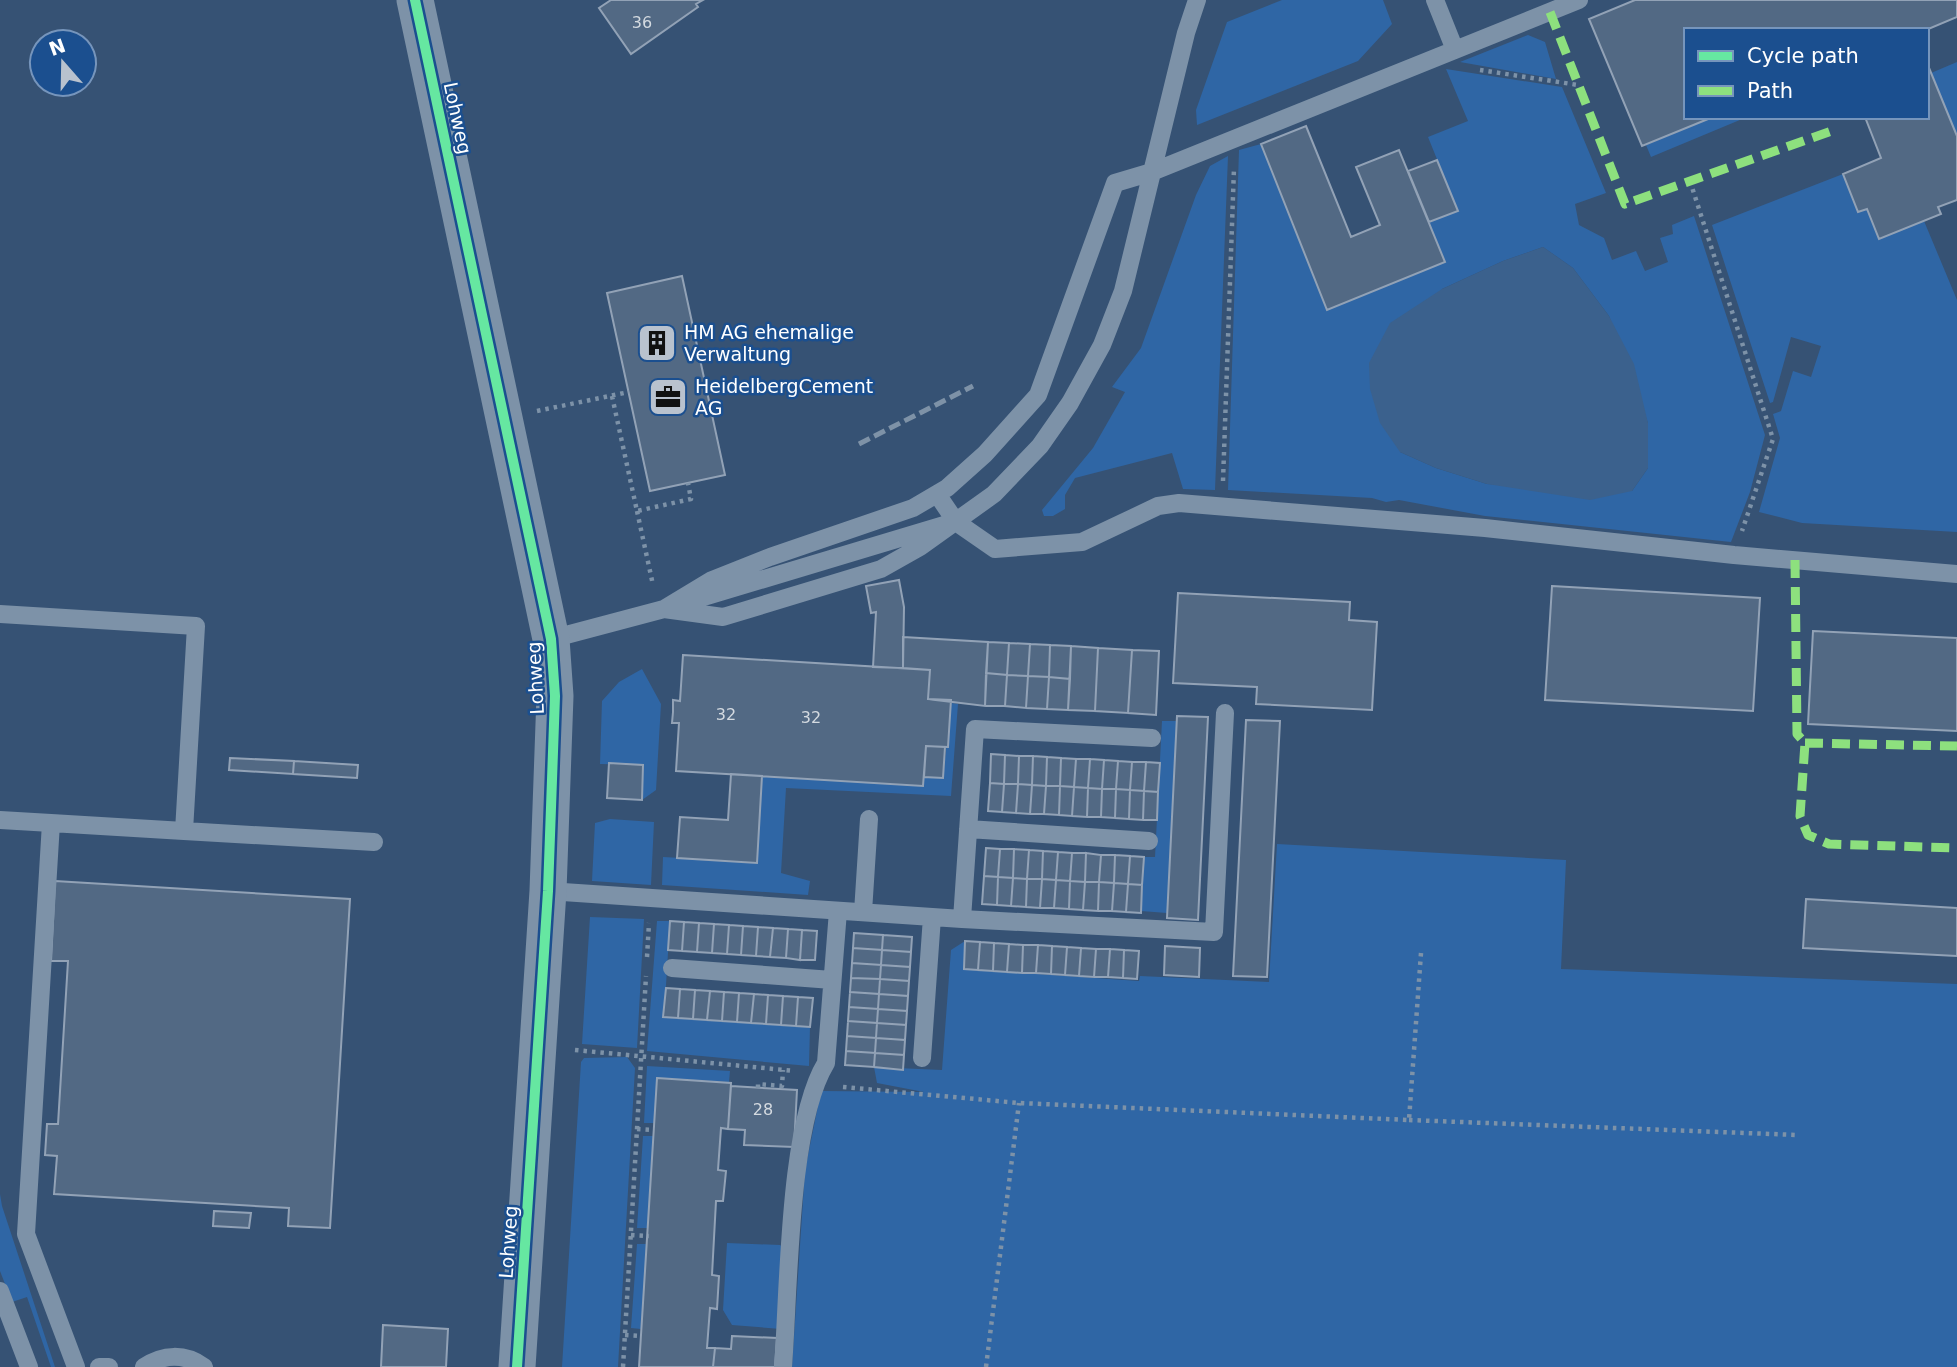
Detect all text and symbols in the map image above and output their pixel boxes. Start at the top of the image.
house number: 36 [632,13,652,32]
north arrow [28,28,98,98]
legend [1684,28,1929,119]
text: N [46,34,68,60]
text: Cycle path [1747,44,1859,68]
text: Path [1747,79,1793,103]
street label: Lohweg [440,80,476,156]
place label: HM AG ehemalige Verwaltung [684,321,854,365]
building icon: HM AG ehemalige Verwaltung [636,322,678,364]
place label: HeidelbergCement AG [695,375,873,419]
office icon: HeidelbergCement AG [647,376,689,418]
street label: Lohweg [522,641,548,715]
house number: 32 [716,705,736,724]
house number: 32 [801,708,821,727]
house number: 28 [753,1100,773,1119]
street label: Lohweg [494,1205,522,1279]

